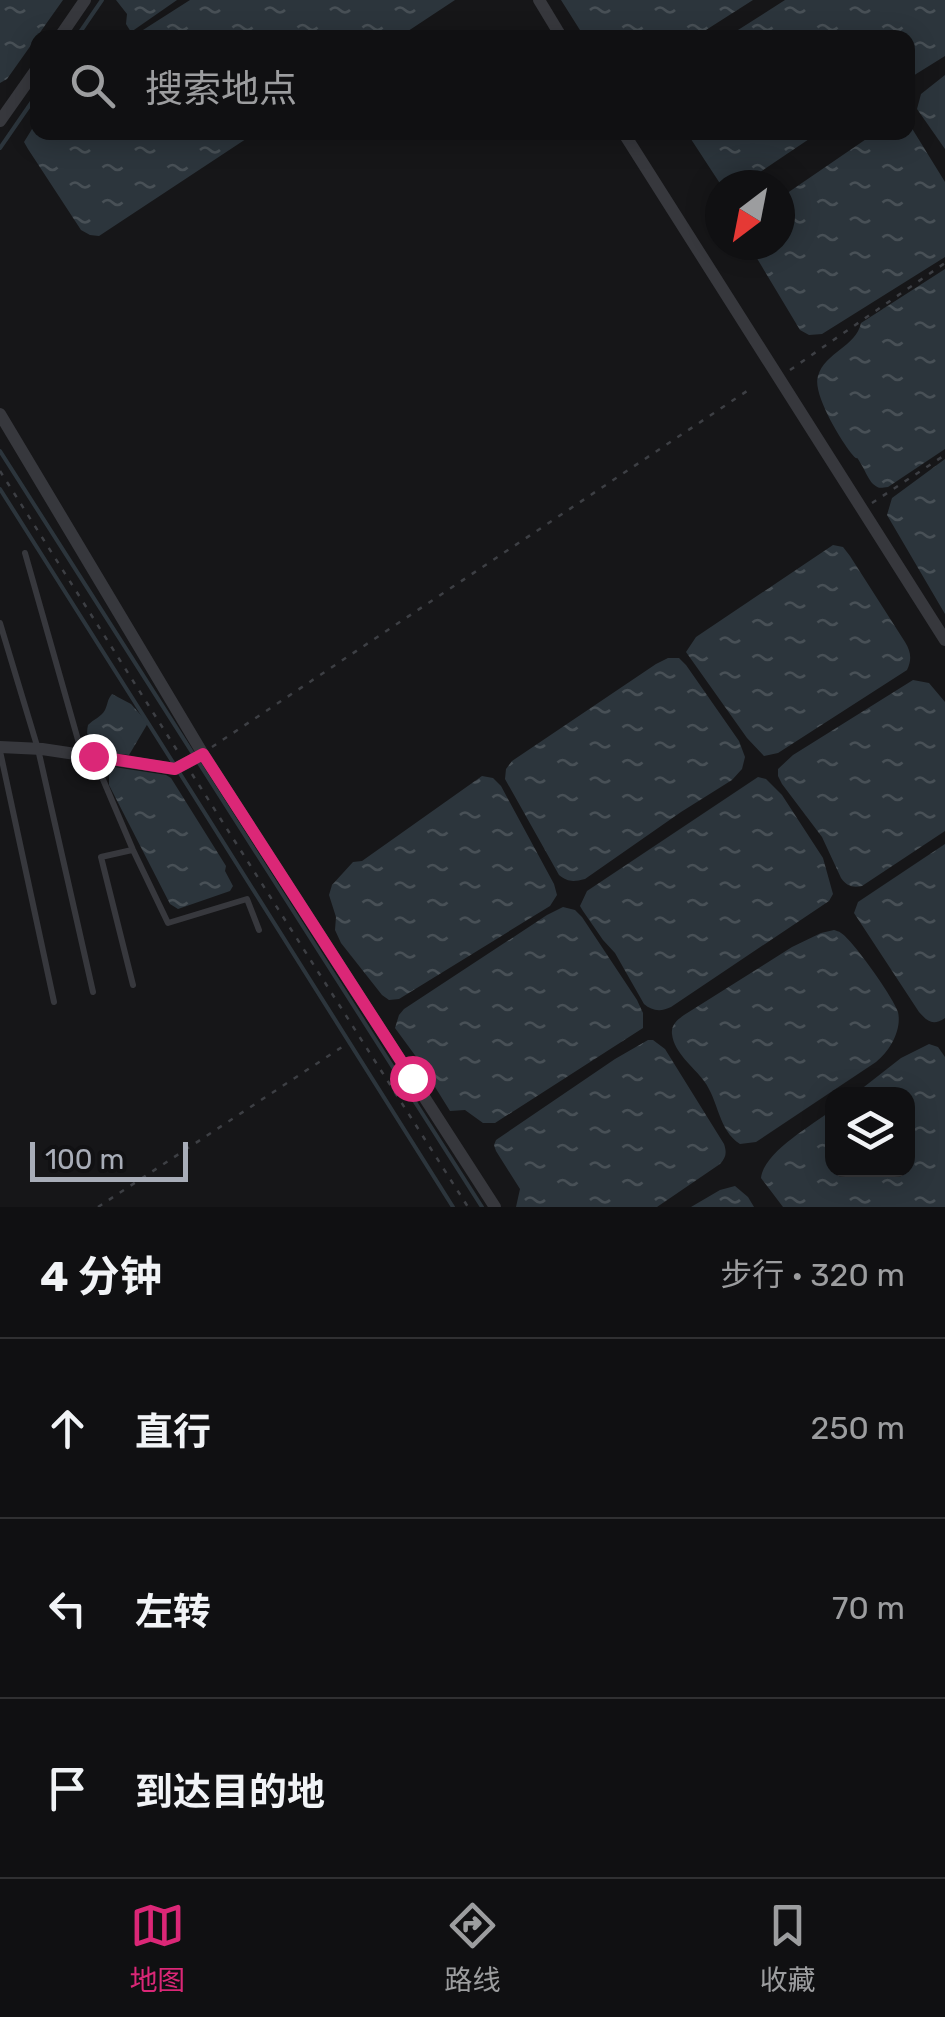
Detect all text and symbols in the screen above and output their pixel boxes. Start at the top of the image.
search box [30,30,915,140]
icon: search [65,58,120,113]
text: 搜索地点 [145,66,297,112]
north arrow [705,170,795,260]
route end [71,734,117,780]
route start [390,1056,436,1102]
map controls [825,1087,915,1177]
button: layers [825,1087,915,1177]
scale bar [30,1137,188,1182]
text: 100 m [45,1143,124,1176]
text: 4 分钟 [40,1252,162,1302]
text: 步行 · 320 m [720,1256,905,1294]
icon: ahead [40,1401,95,1456]
text: 直行 [135,1409,211,1455]
text: 250 m [811,1409,905,1447]
icon: left [40,1581,95,1636]
text: 左转 [135,1589,211,1635]
text: 70 m [832,1589,905,1627]
icon: arrive [40,1761,95,1816]
text: 到达目的地 [135,1769,325,1815]
tab: 地图 [129,1898,186,1998]
tab: 路线 [444,1898,501,1998]
tab: 收藏 [759,1898,816,1998]

